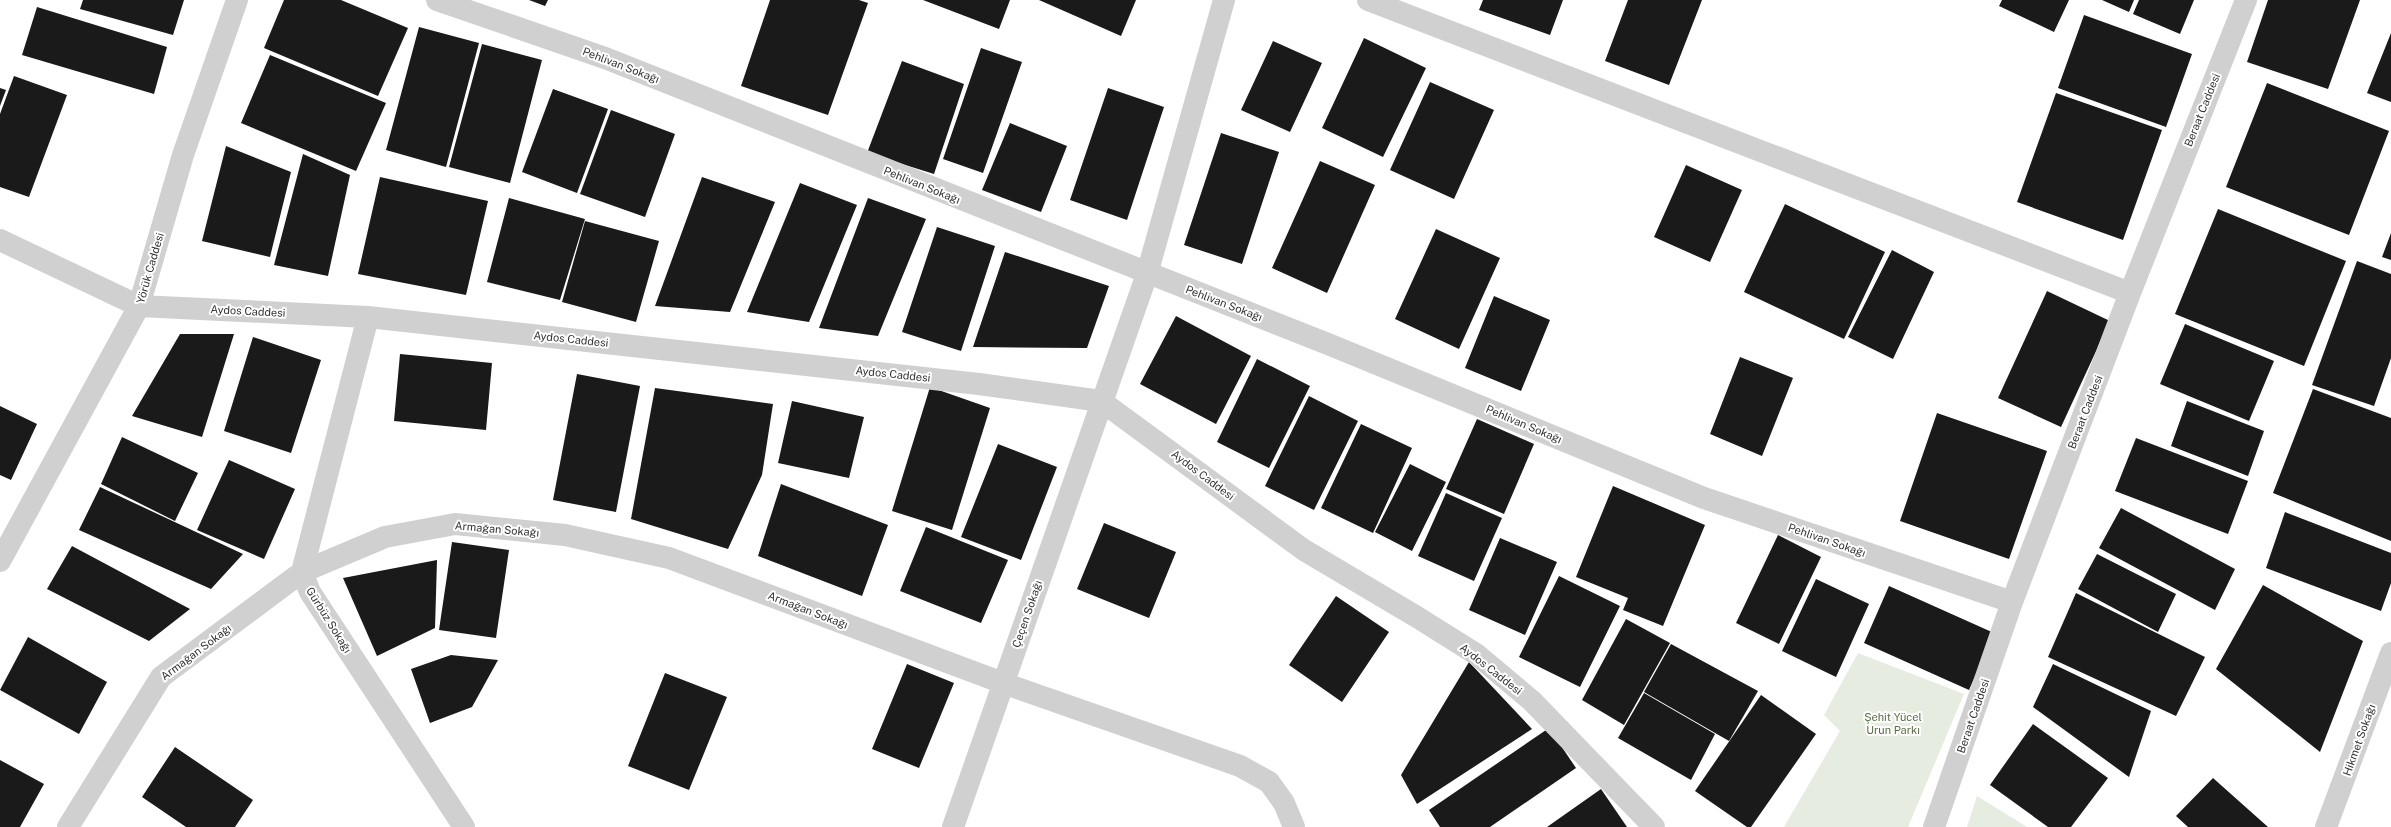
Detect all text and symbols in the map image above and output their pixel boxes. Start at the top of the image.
street label: Pehlivan Sokağı [581,45,661,85]
street label: Beraat Caddesi [2182,72,2222,148]
street label: Pehlivan Sokağı [882,164,962,206]
street label: Yörük Caddesi [134,231,166,305]
street label: Pehlivan Sokağı [1184,283,1264,323]
street label: Aydos Caddesi [210,303,286,319]
street label: Aydos Caddesi [533,329,609,349]
street label: Aydos Caddesi [855,364,931,384]
street label: Beraat Caddesi [2065,374,2105,450]
street label: Pehlivan Sokağı [1484,403,1564,445]
street label: Aydos Caddesi [1169,448,1237,502]
street label: Armağan Sokağı [454,519,540,539]
street label: Pehlivan Sokağı [1787,521,1867,559]
street label: Çeçen Sokağı [1010,579,1045,649]
street label: Gürbüz Sokağı [304,585,354,655]
street label: Armağan Sokağı [766,589,850,631]
street label: Armağan Sokağı [159,622,233,682]
street label: Aydos Caddesi [1458,641,1524,697]
street label: Beraat Caddesi [1955,677,1991,755]
street label: Hikmet Sokağı [2341,703,2377,777]
park label: Şehit Yücel Urun Parkı [1864,711,1922,736]

